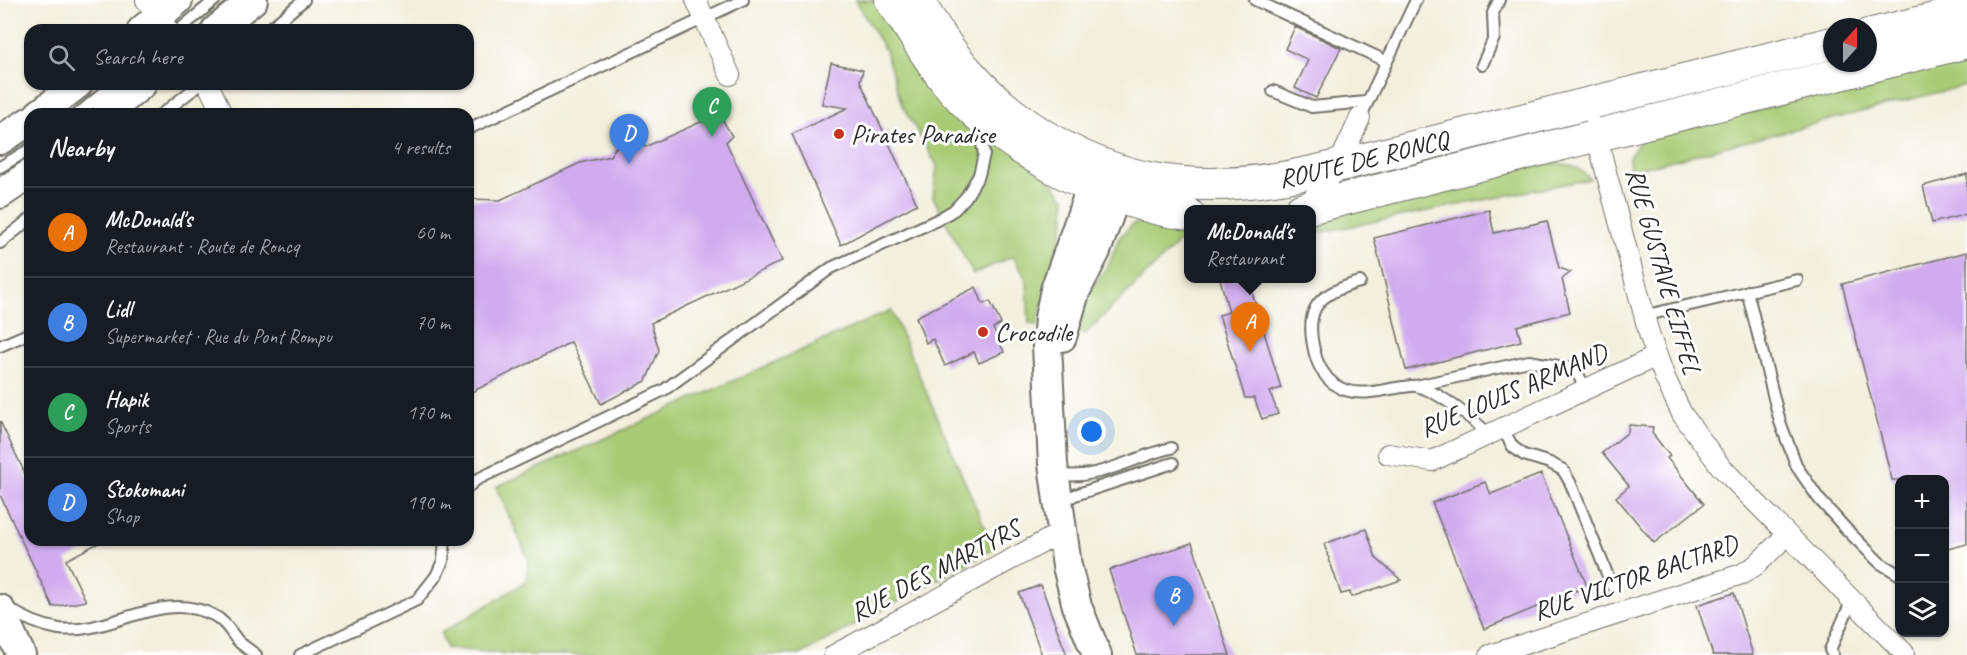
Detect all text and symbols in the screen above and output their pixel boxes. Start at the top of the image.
north arrow [1823,18,1877,72]
search box [24,24,474,90]
icon: search [45,41,78,74]
text: Search here [93,43,183,71]
pin: C [692,88,732,137]
pin: D [610,114,648,164]
place label: Pirates Paradise [851,118,997,151]
street label: ROUTE DE RONCQ [1277,122,1454,195]
marker: Pirates Paradise [832,127,846,141]
text: Nearby [48,131,113,164]
text: 4 results [391,135,450,160]
street label: RUE GUSTAVE EIFFEL [1618,164,1709,379]
popup [1184,205,1316,283]
text: McDonald's [105,206,192,234]
text: McDonald's [1206,218,1294,246]
text: A [62,220,73,245]
text: 60 m [416,220,450,245]
text: Restaurant · Route de Roncq [105,234,299,259]
text: Restaurant [1206,246,1284,271]
text: Lidl [105,296,132,324]
pin: A [1230,302,1270,352]
text: B [62,310,73,335]
text: 70 m [416,310,450,335]
place label: Crocodile [995,316,1075,349]
text: Supermarket · Rue du Pont Rompu [105,324,332,349]
marker: Crocodile [976,325,990,339]
street label: RUE LOUIS ARMAND [1415,335,1613,445]
text: Hapik [105,386,148,414]
text: C [63,400,72,425]
text: 170 m [407,400,450,425]
text: Sports [105,414,150,439]
your location [1077,417,1106,446]
map controls [1895,475,1949,637]
button: + [1895,475,1949,529]
text: Stokomani [105,476,184,504]
text: D [62,490,73,515]
text: 190 m [407,490,450,515]
text: Shop [105,504,139,529]
street label: RUE DES MARTYRS [845,510,1030,629]
street label: RUE VICTOR BALTARD [1529,526,1743,628]
button: − [1895,529,1949,583]
pin: B [1154,576,1194,626]
button: layers [1895,583,1949,637]

